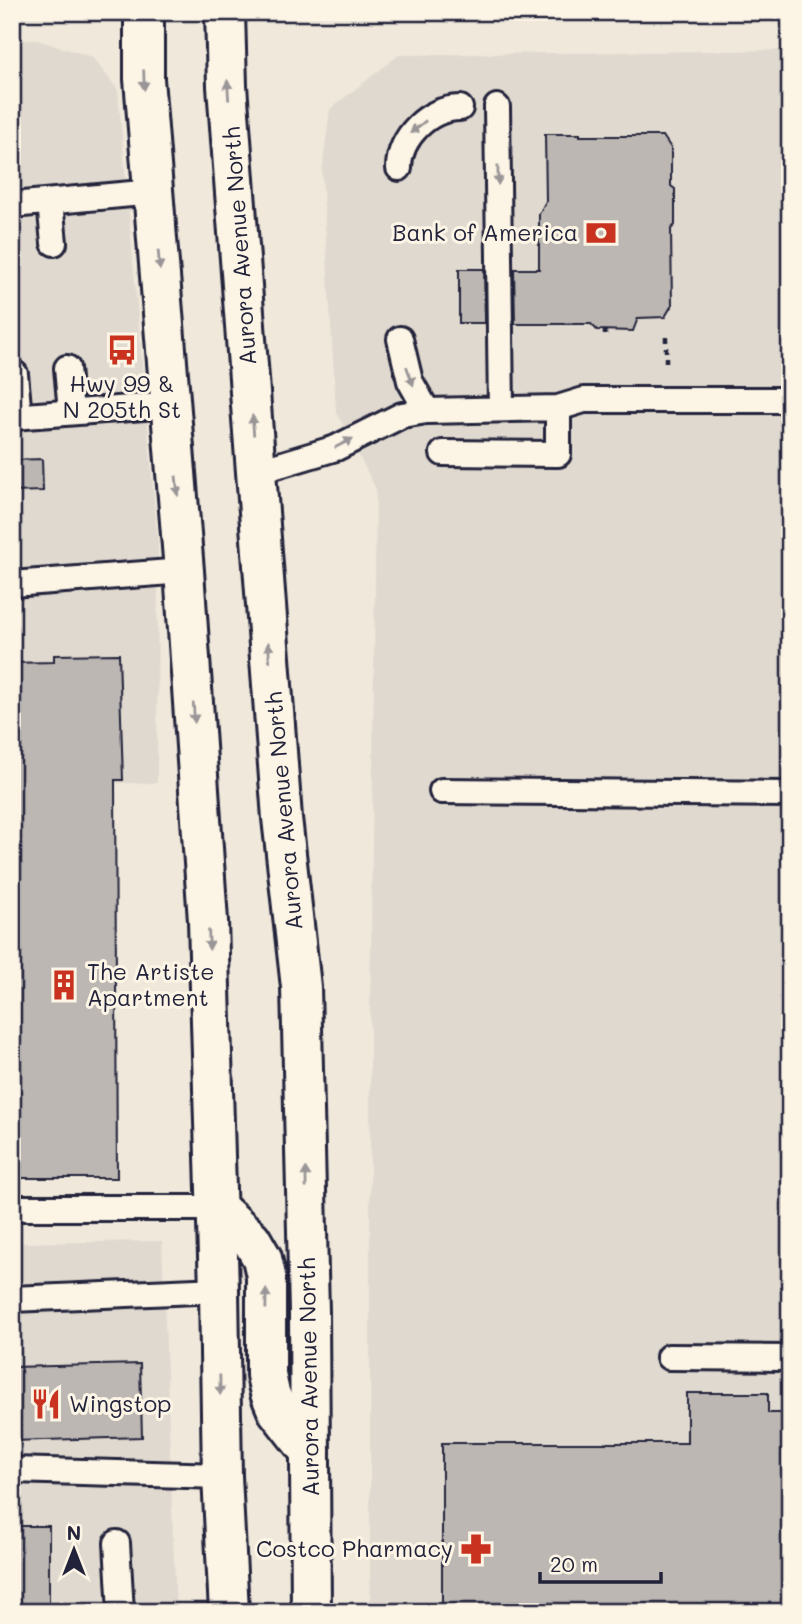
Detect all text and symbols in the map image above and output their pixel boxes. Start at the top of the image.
one-way arrow [139,70,150,92]
one-way arrow [222,79,233,101]
one-way arrow [410,120,428,135]
street label: Aurora Avenue North [216,126,262,366]
one-way arrow [492,164,503,186]
bank icon: Bank of America [584,216,618,250]
place label: Bank of America [392,217,578,247]
one-way arrow [154,249,165,271]
bus stop icon: Hwy 99 & N 205th St [105,333,139,367]
one-way arrow [405,366,416,387]
place label: Hwy 99 & N 205th St [63,368,181,424]
one-way arrow [247,414,258,436]
one-way arrow [334,438,354,449]
one-way arrow [172,476,183,498]
one-way arrow [264,641,275,663]
street label: Aurora Avenue North [258,691,308,931]
one-way arrow [188,703,199,725]
one-way arrow [203,930,214,952]
place label: The Artiste Apartment [87,956,215,1012]
building icon: The Artiste Apartment [47,968,81,1002]
one-way arrow [300,1167,312,1189]
street label: Aurora Avenue North [291,1257,325,1497]
one-way arrow [260,1288,271,1310]
one-way arrow [214,1375,226,1397]
restaurant icon: Wingstop [29,1387,63,1421]
place label: Wingstop [69,1388,171,1418]
north arrow [38,1516,108,1586]
text: N [67,1520,81,1545]
pharmacy icon: Costco Pharmacy [459,1532,493,1566]
place label: Costco Pharmacy [256,1533,453,1563]
scale bar [540,1540,660,1584]
text: 20 m [550,1550,598,1577]

